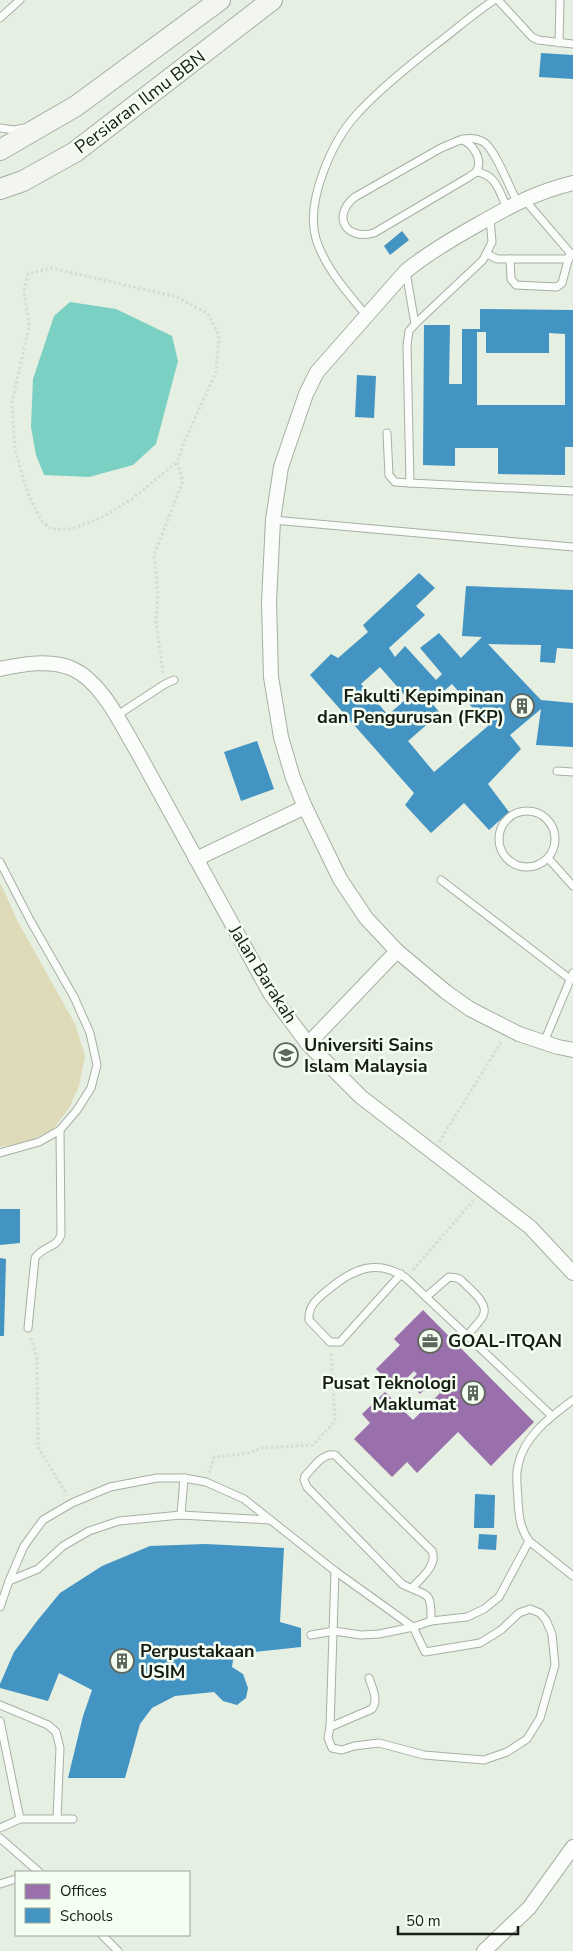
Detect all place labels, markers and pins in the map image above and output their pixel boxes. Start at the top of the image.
place label: Fakulti Kepimpinan dan Pengurusan (FKP) [317,684,504,729]
building icon: Fakulti Kepimpinan dan Pengurusan (FKP) [509,693,535,719]
place label: Universiti Sains Islam Malaysia [304,1033,433,1078]
school or university icon: Universiti Sains Islam Malaysia [273,1042,299,1068]
office icon: GOAL-ITQAN [417,1328,443,1354]
place label: GOAL-ITQAN [448,1329,562,1353]
place label: Pusat Teknologi Maklumat [322,1371,456,1416]
building icon: Pusat Teknologi Maklumat [460,1380,486,1406]
place label: Perpustakaan USIM [140,1639,255,1684]
building icon: Perpustakaan USIM [109,1648,135,1674]

